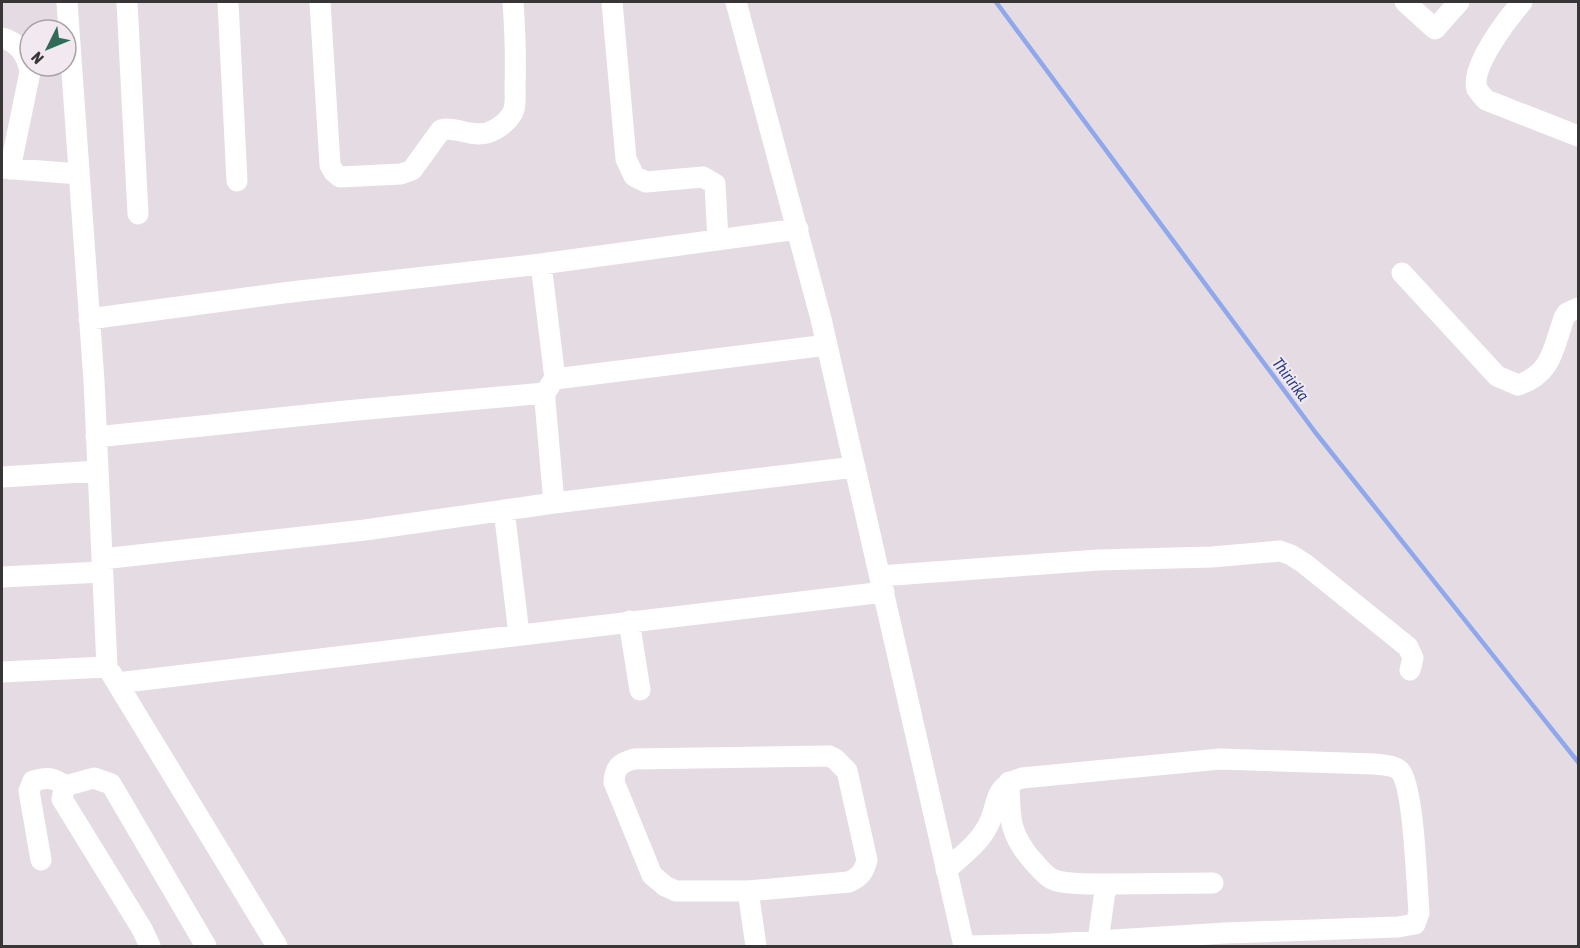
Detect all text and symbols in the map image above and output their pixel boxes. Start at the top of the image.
north arrow [18,18,78,78]
text: N [27,49,47,68]
water label: Thiririka [1269,354,1313,404]

